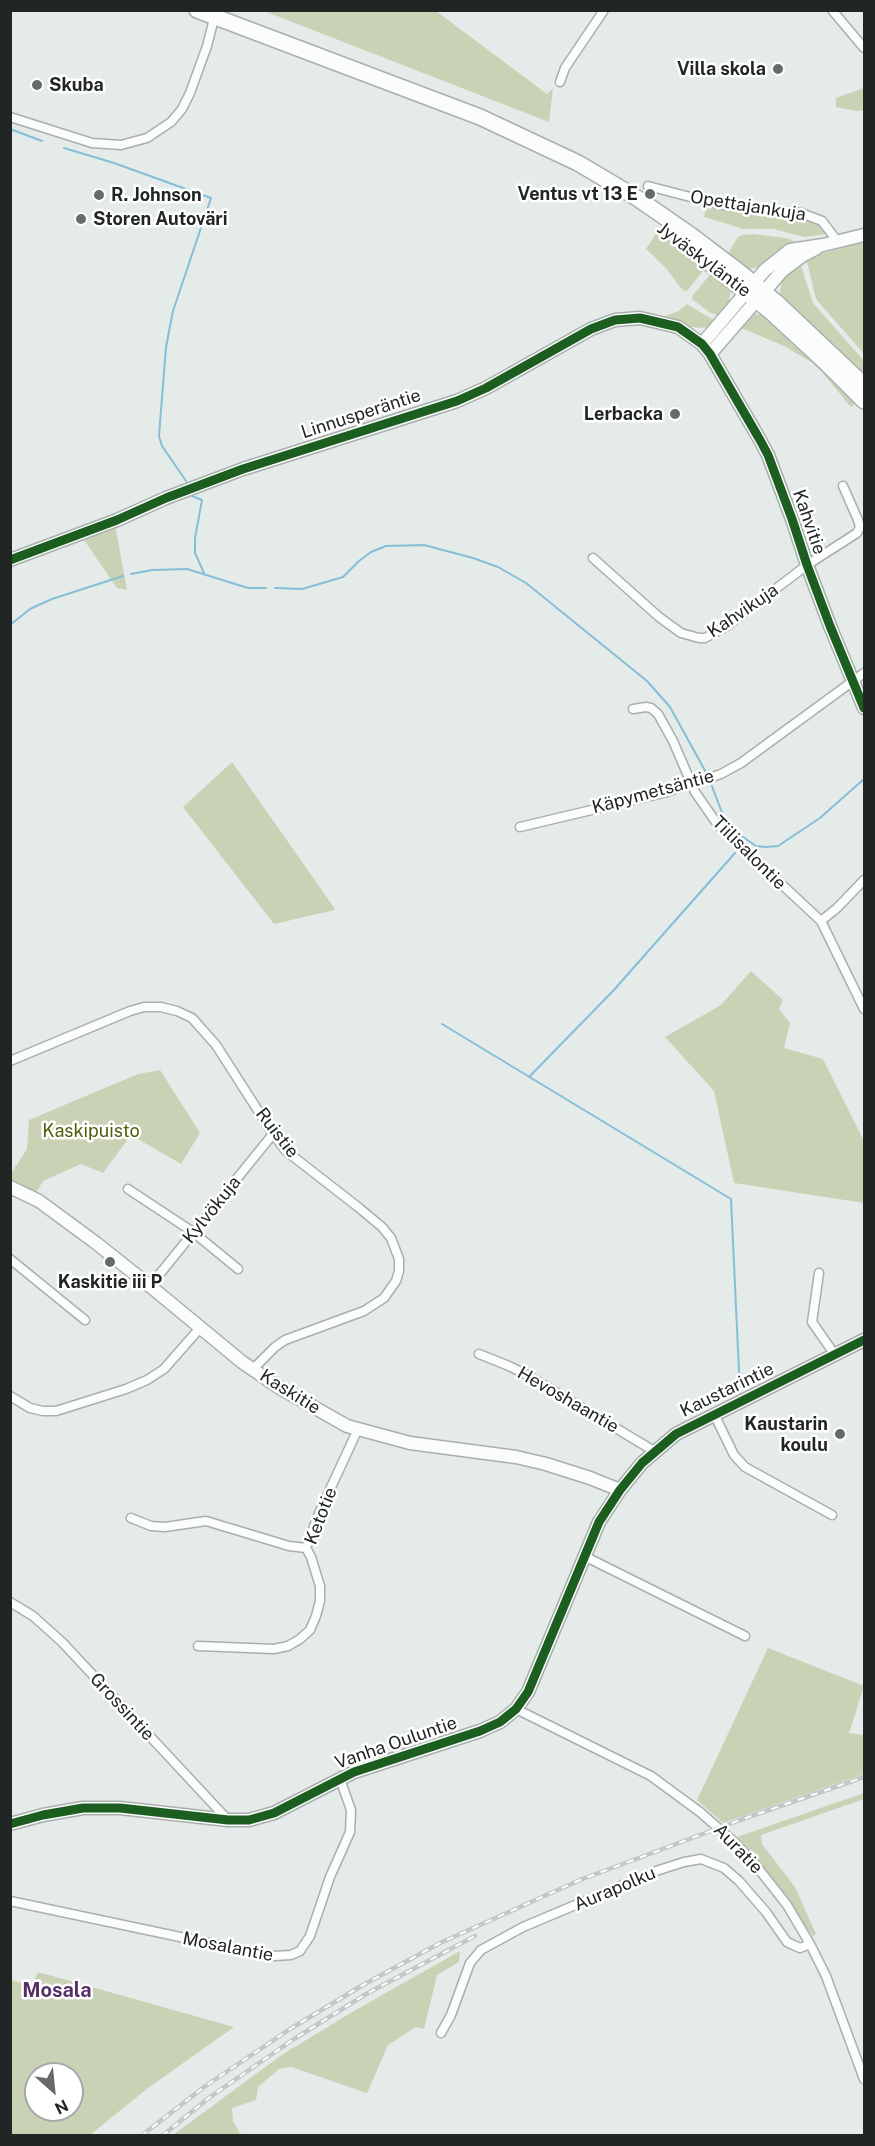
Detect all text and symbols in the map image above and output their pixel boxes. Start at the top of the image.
place label: Villa skola [677,58,766,80]
marker: Villa skola [771,62,785,76]
place label: Skuba [49,74,104,96]
marker: Skuba [30,78,44,92]
place label: Ventus vt 13 E [518,183,638,205]
place label: R. Johnson [111,184,202,206]
street label: Opettajankuja [689,186,807,226]
marker: Ventus vt 13 E [643,187,657,201]
marker: R. Johnson [92,188,106,202]
place label: Storen Autoväri [93,208,228,230]
marker: Storen Autoväri [74,212,88,226]
street label: Jyväskyläntie [653,218,755,302]
street label: Linnusperäntie [298,384,424,444]
place label: Lerbacka [584,403,663,425]
marker: Lerbacka [668,407,682,421]
street label: Kahvitie [788,487,830,557]
street label: Kahvikuja [703,579,783,643]
street label: Käpymetsäntie [590,765,716,819]
street label: Tiilisalontie [708,812,790,894]
street label: Ruistie [251,1104,303,1162]
park label: Kaskipuisto [42,1120,140,1142]
street label: Kylvökuja [178,1172,246,1248]
marker: Kaskitie iii P [103,1255,117,1269]
place label: Kaskitie iii P [58,1271,162,1293]
street label: Kaustarintie [677,1358,777,1422]
street label: Hevoshaantie [513,1362,623,1438]
street label: Kaskitie [256,1365,324,1419]
place label: Kaustarin koulu [744,1413,828,1456]
marker: Kaustarin koulu [833,1427,847,1441]
street label: Ketotie [300,1484,342,1548]
street label: Grossintie [85,1669,159,1745]
street label: Vanha Ouluntie [332,1712,460,1774]
street label: Auratie [709,1820,767,1878]
street label: Aurapolku [571,1862,659,1916]
street label: Mosalantie [181,1928,275,1966]
district label: Mosala [22,1979,92,2003]
north arrow [24,2062,84,2122]
text: N [52,2095,71,2118]

